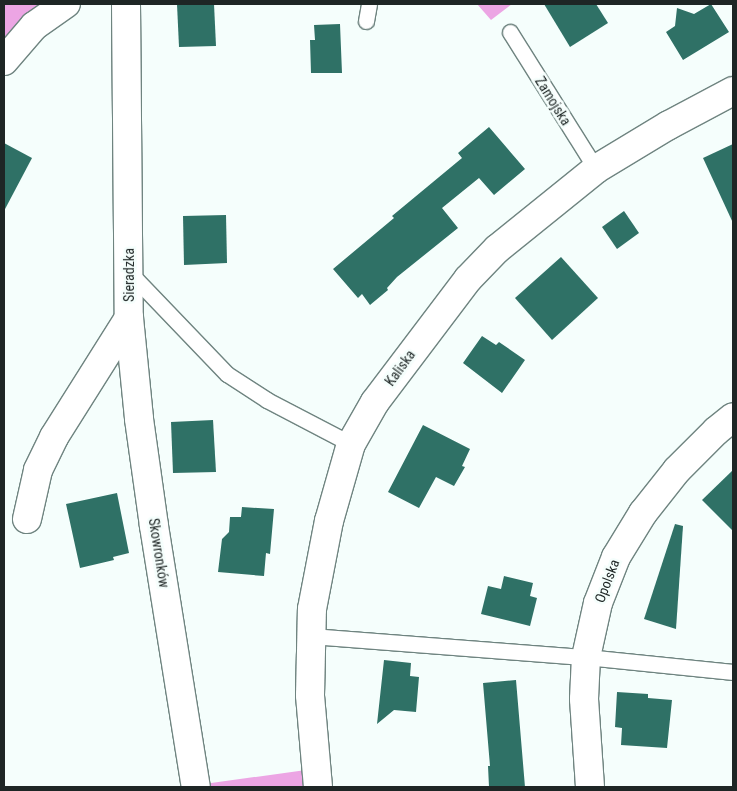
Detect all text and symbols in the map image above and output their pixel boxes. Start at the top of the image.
street label: Zamojska [532,74,574,128]
street label: Sieradzka [121,248,137,302]
street label: Kaliska [381,347,419,389]
street label: Skowronków [145,517,173,589]
street label: Opolska [591,557,623,605]

